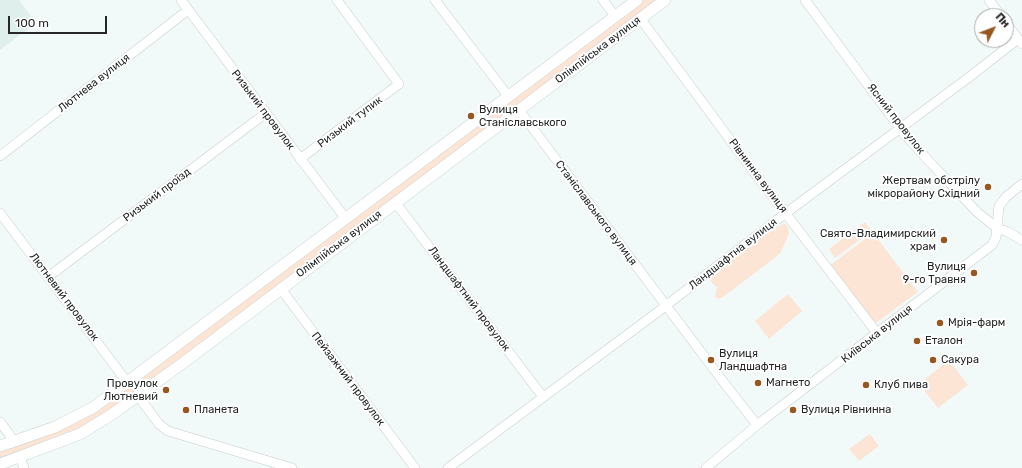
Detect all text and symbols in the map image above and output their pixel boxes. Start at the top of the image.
scale bar [10,8,109,34]
north arrow [974,8,1014,48]
text: Пн [993,10,1012,30]
street label: Олімпійська вулиця [553,14,643,86]
text: 100 m [15,16,49,30]
street label: Лютнева вулиця [55,51,133,115]
street label: Ризький провулок [229,67,297,153]
street label: Ясний провулок [864,81,928,157]
street label: Ризький тупик [315,93,385,151]
place label: Вулиця Станіславського [479,103,567,129]
marker: Вулиця Станіславського [466,111,476,121]
street label: Рівнинна вулиця [726,136,790,216]
street label: Станіславського вулиця [552,158,640,268]
street label: Ризький проїзд [121,165,193,225]
place label: Жертвам обстрілу мікрорайону Східний [867,174,980,200]
marker: Жертвам обстрілу мікрорайону Східний [983,182,993,192]
street label: Олімпійська вулиця [294,208,384,280]
street label: Ландшафтна вулиця [686,215,780,293]
place label: Свято-Владимирский храм [820,227,936,253]
marker: Свято-Владимирский храм [939,235,949,245]
street label: Ландшафтний провулок [425,244,513,354]
street label: Лютневий провулок [27,250,101,344]
place label: Вулиця 9-го Травня [903,260,966,286]
marker: Вулиця 9-го Травня [969,268,979,278]
street label: Київська вулиця [839,302,915,366]
place label: Мрія-фарм [948,316,1005,330]
marker: Мрія-фарм [935,318,945,328]
street label: Пейзажний провулок [308,330,388,428]
place label: Еталон [925,334,963,348]
marker: Еталон [912,336,922,346]
place label: Вулиця Ландшафтна [719,347,787,373]
place label: Сакура [941,353,979,367]
marker: Вулиця Ландшафтна [706,355,716,365]
marker: Сакура [928,355,938,365]
place label: Магнето [766,376,810,390]
place label: Провулок Лютневий [103,377,158,403]
marker: Магнето [753,378,763,388]
place label: Клуб пива [874,378,928,392]
marker: Клуб пива [861,380,871,390]
marker: Провулок Лютневий [161,385,171,395]
place label: Планета [194,403,239,417]
place label: Вулиця Рівнинна [801,403,891,417]
marker: Планета [181,405,191,415]
marker: Вулиця Рівнинна [788,405,798,415]

